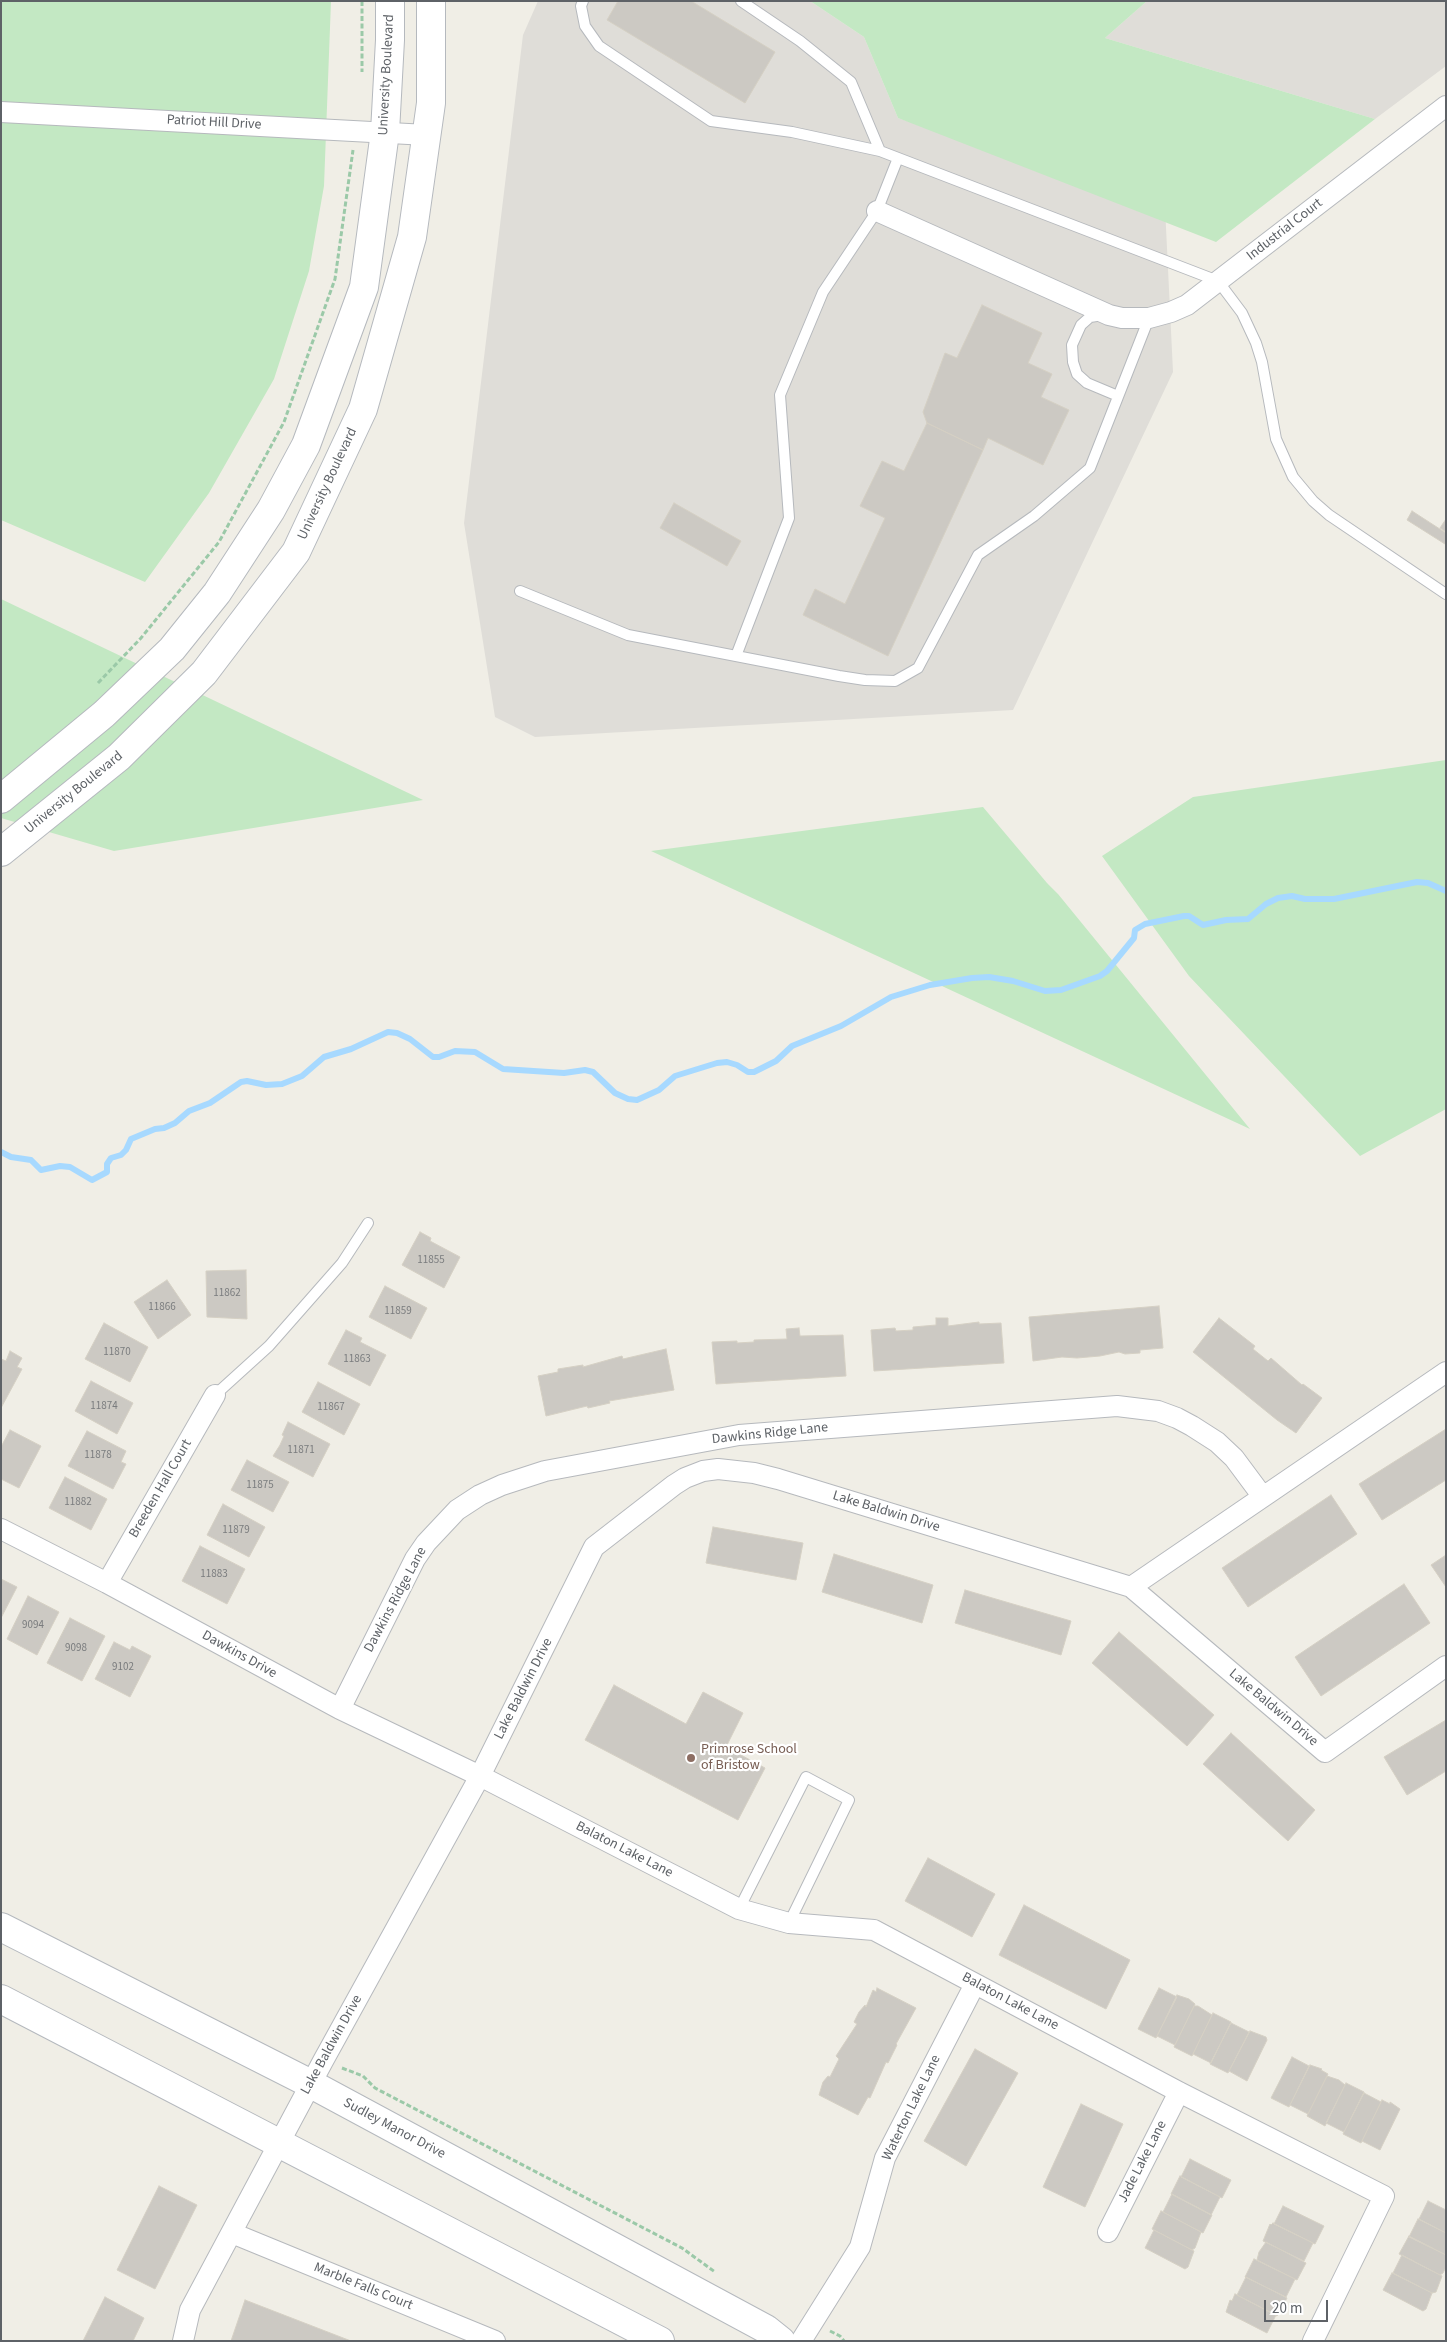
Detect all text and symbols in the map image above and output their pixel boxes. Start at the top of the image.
street label: University Boulevard [375,14,399,136]
street label: Patriot Hill Drive [166,112,262,134]
street label: Industrial Court [1244,195,1326,265]
street label: University Boulevard [295,425,361,543]
street label: University Boulevard [21,748,127,838]
house number: 11855 [417,1254,445,1268]
house number: 11862 [213,1287,241,1301]
house number: 11866 [148,1301,176,1315]
house number: 11859 [384,1305,412,1319]
house number: 11870 [103,1346,131,1360]
house number: 11863 [343,1353,371,1367]
house number: 11874 [90,1400,118,1414]
house number: 11867 [317,1401,345,1415]
street label: Dawkins Ridge Lane [711,1420,829,1448]
street label: Breeden Hall Court [126,1437,196,1541]
house number: 11871 [287,1444,315,1458]
house number: 11878 [84,1449,112,1463]
house number: 11875 [246,1479,274,1493]
street label: Lake Baldwin Drive [830,1488,942,1536]
house number: 11882 [64,1496,92,1510]
house number: 11879 [222,1524,250,1538]
street label: Dawkins Ridge Lane [361,1545,431,1655]
house number: 11883 [200,1568,228,1582]
house number: 9094 [22,1619,44,1633]
street label: Dawkins Drive [199,1628,279,1682]
street label: Lake Baldwin Drive [491,1636,557,1742]
house number: 9098 [65,1642,87,1656]
house number: 9102 [112,1661,134,1675]
street label: Lake Baldwin Drive [1225,1666,1321,1750]
place label: Primrose School of Bristow [701,1742,797,1774]
marker: Primrose School of Bristow [685,1752,697,1764]
street label: Balaton Lake Lane [572,1818,676,1882]
street label: Balaton Lake Lane [959,1969,1061,2035]
street label: Lake Baldwin Drive [298,1992,366,2098]
street label: Waterton Lake Lane [879,2052,945,2164]
street label: Sudley Manor Drive [340,2095,448,2163]
street label: Jade Lake Lane [1115,2118,1171,2206]
street label: Marble Falls Court [311,2259,415,2315]
scale bar [1267,2290,1331,2322]
text: 20 m [1272,2298,1302,2319]

